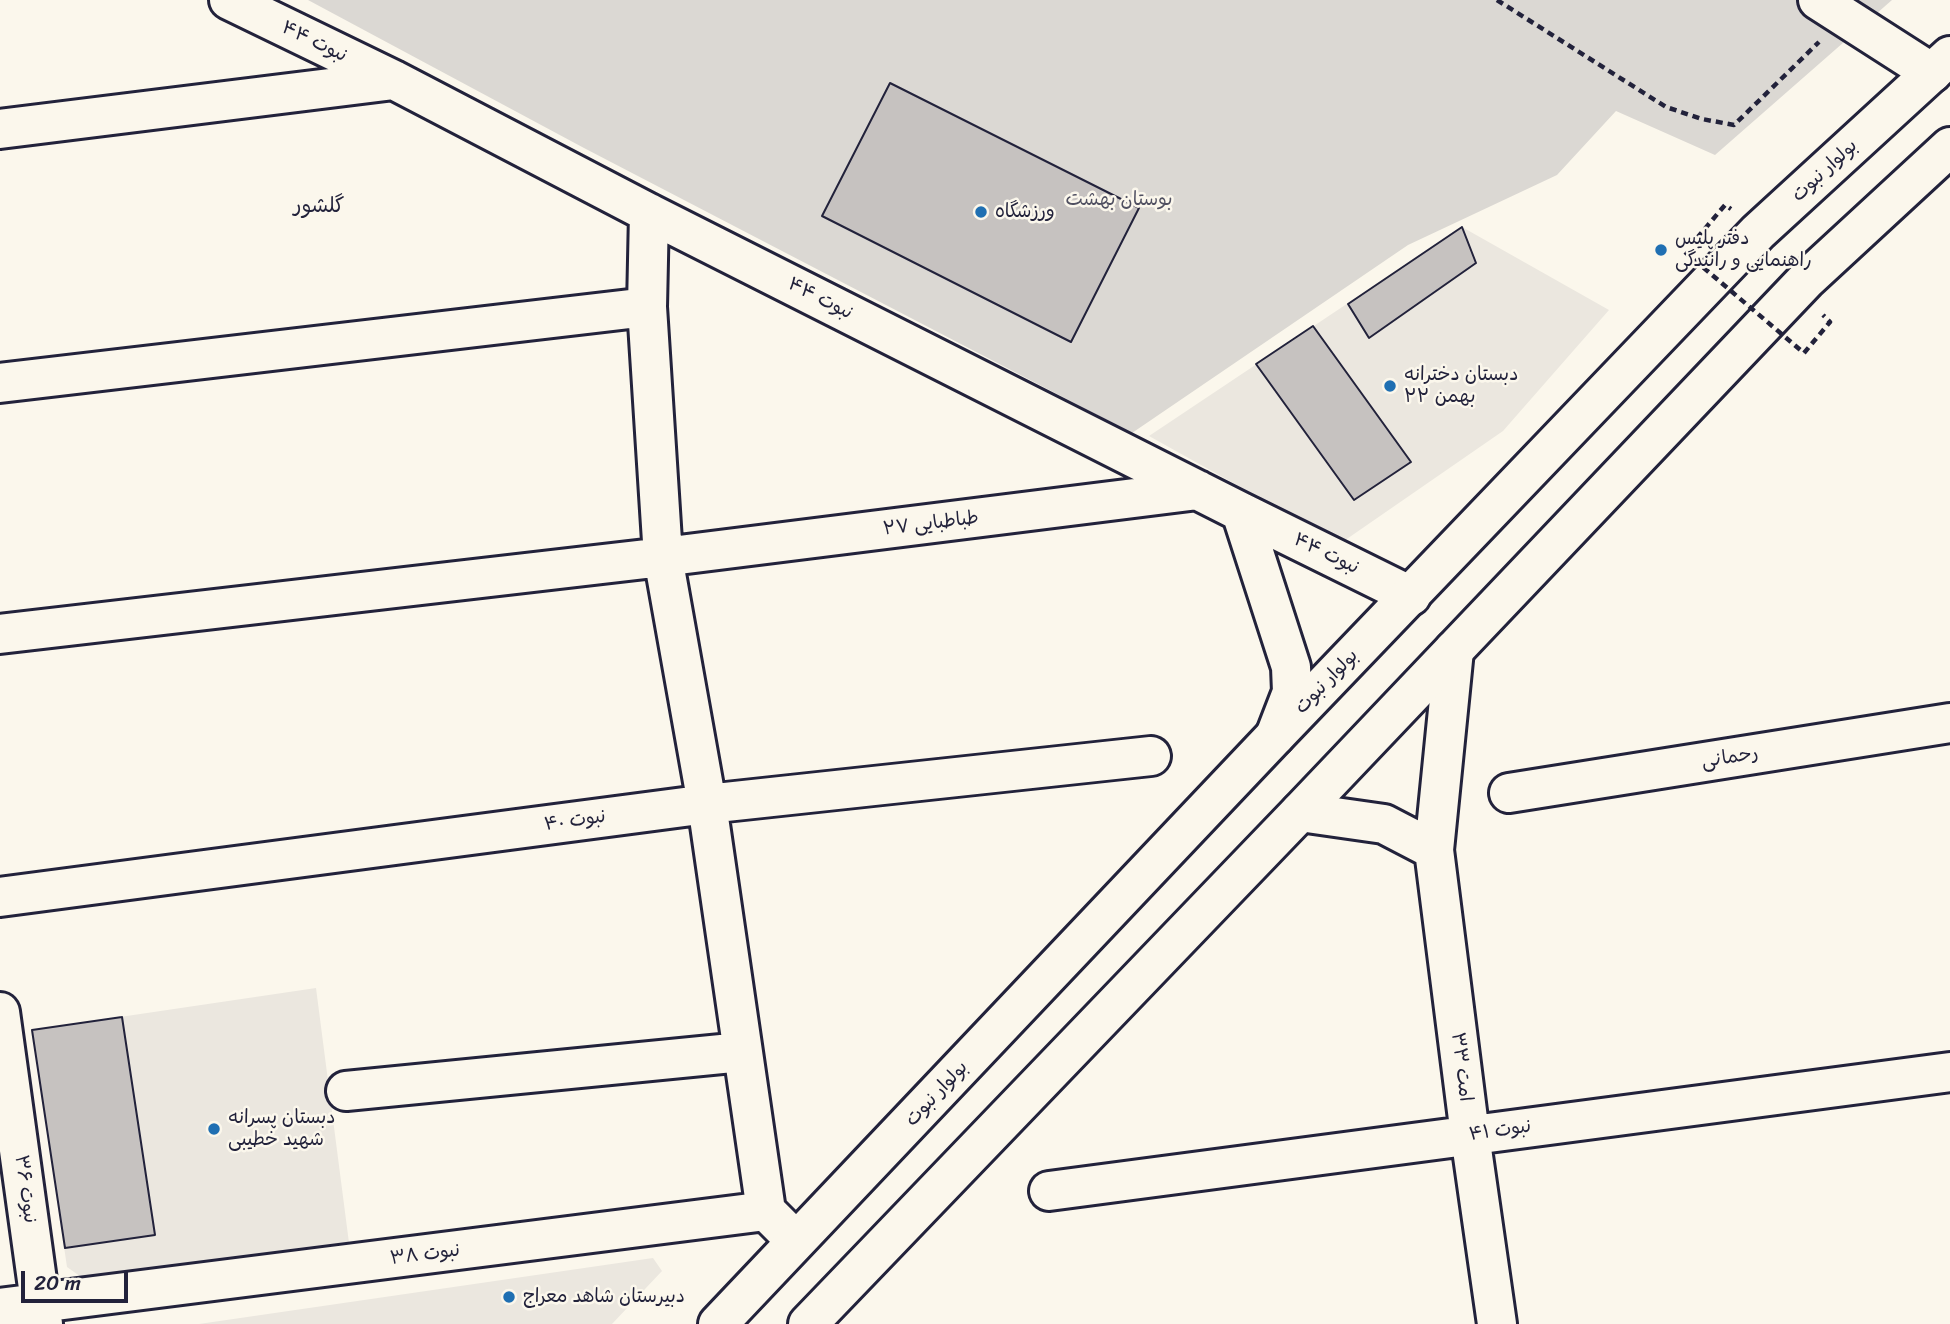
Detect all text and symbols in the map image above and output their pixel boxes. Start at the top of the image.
street label: نبوت ۴۴ [278,16,350,68]
street label: بولوار نبوت [1787,135,1863,207]
park label: بوستان بهشت [1066,189,1172,211]
district label: گلشور [294,194,344,220]
place label: ورزشگاه [995,201,1055,223]
marker: ورزشگاه [973,204,989,220]
place label: دفتر پلیس راهنمایی و رانندگی [1675,228,1812,272]
marker: دفتر پلیس راهنمایی و رانندگی [1653,242,1669,258]
street label: نبوت ۴۴ [784,273,856,325]
place label: دبستان دخترانه ۲۲ بهمن [1404,364,1518,408]
marker: دبستان دخترانه ۲۲ بهمن [1382,378,1398,394]
street label: طباطبایی ۲۷ [882,507,980,541]
street label: نبوت ۴۴ [1290,528,1362,580]
street label: بولوار نبوت [1291,645,1363,719]
street label: رحمانی [1700,742,1760,774]
street label: نبوت ۴۰ [543,805,607,837]
street label: امت ۳۳ [1445,1031,1477,1103]
street label: بولوار نبوت [901,1056,973,1132]
place label: دبستان پسرانه شهید خطیبی [228,1107,336,1151]
street label: نبوت ۴۱ [1467,1115,1533,1147]
marker: دبستان پسرانه شهید خطیبی [206,1121,222,1137]
street label: نبوت ۳۶ [9,1153,41,1225]
street label: نبوت ۳۸ [389,1239,461,1271]
scale bar [24,1258,131,1302]
text: 20 m [34,1264,81,1302]
place label: دبیرستان شاهد معراج [523,1286,685,1308]
marker: دبیرستان شاهد معراج [501,1289,517,1305]

